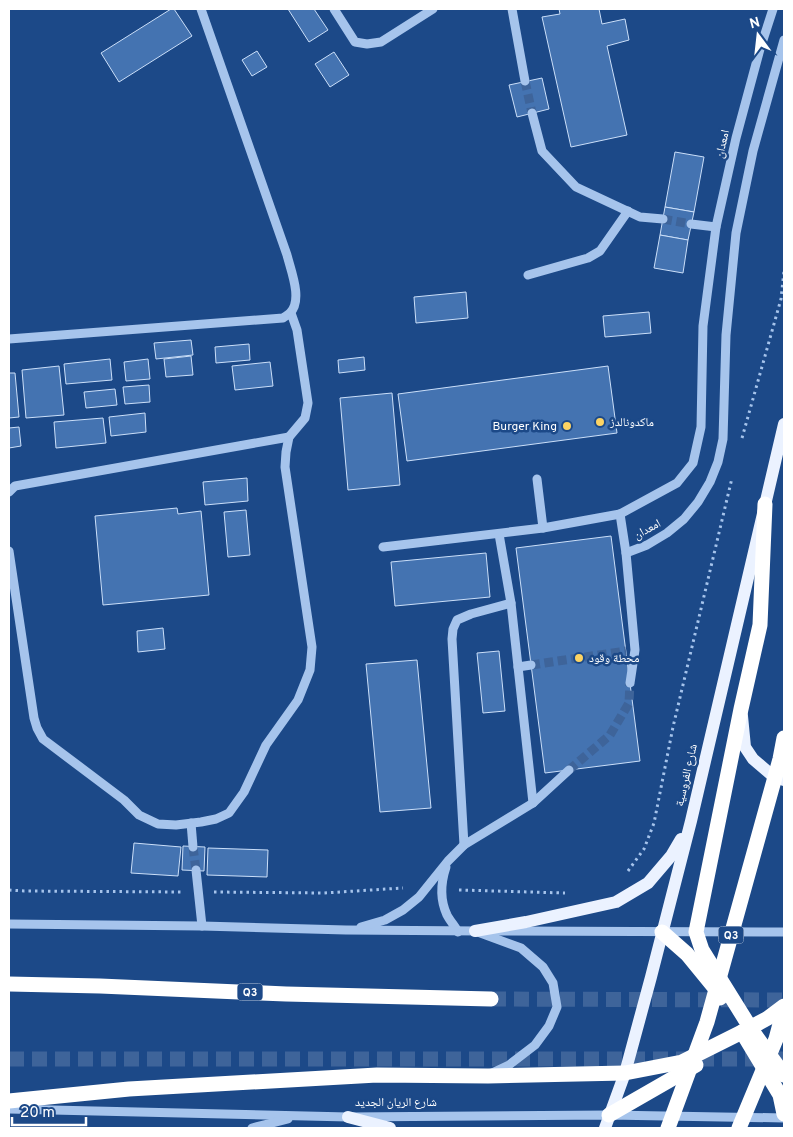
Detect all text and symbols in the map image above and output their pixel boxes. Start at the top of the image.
north arrow [733,10,783,60]
text: N [748,14,762,33]
street label: امعدان [712,128,734,160]
place label: ماكدونالدز [609,415,654,431]
marker: ماكدونالدز [594,416,606,428]
place label: Burger King [492,419,557,435]
marker: Burger King [561,420,573,432]
street label: امعدان [631,516,664,544]
place label: محطة وقود [589,651,640,667]
marker: محطة وقود [573,652,585,664]
street label: شارع الفروسية [672,742,702,808]
road number: Q3 [718,926,744,944]
road number: Q3 [238,984,262,1000]
scale bar [12,1094,86,1126]
street label: شارع الريان الجديد [355,1095,437,1111]
text: 20 m [20,1104,55,1123]

